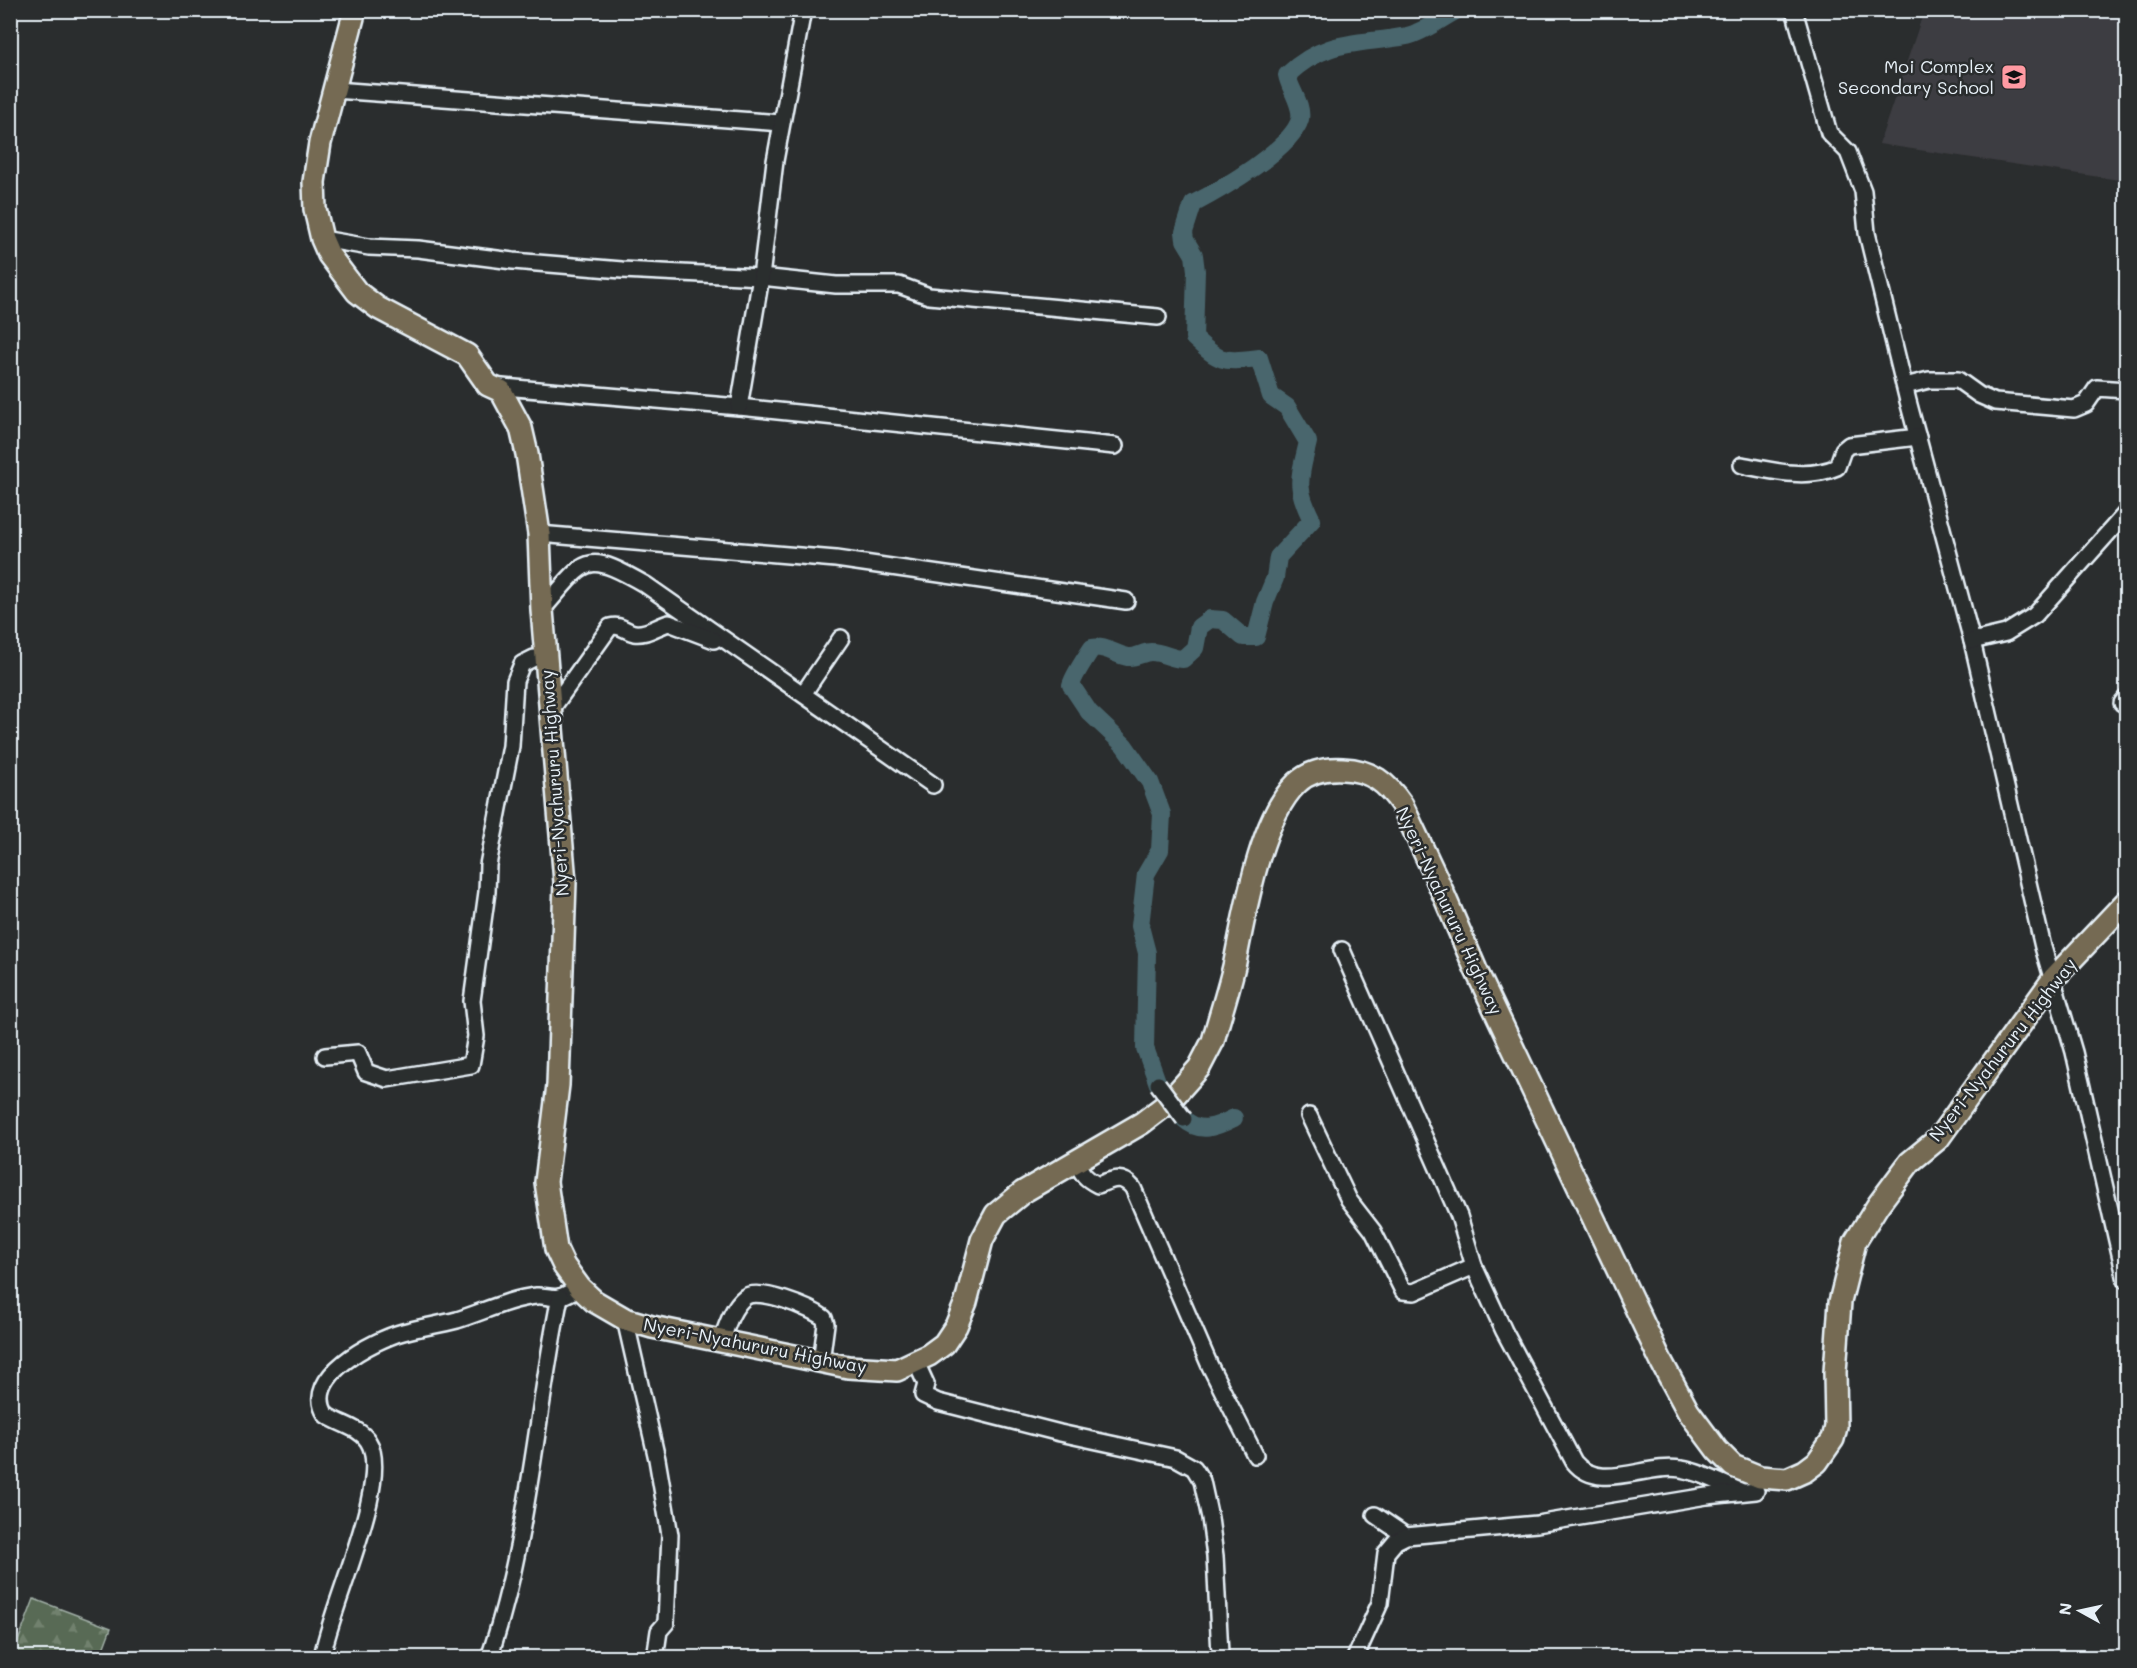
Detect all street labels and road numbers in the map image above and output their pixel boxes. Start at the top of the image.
street label: Nyeri-Nyahururu Highway [534,669,574,897]
street label: Nyeri-Nyahururu Highway [1391,803,1509,1018]
street label: Nyeri-Nyahururu Highway [1923,953,2082,1146]
street label: Nyeri-Nyahururu Highway [642,1312,869,1378]

